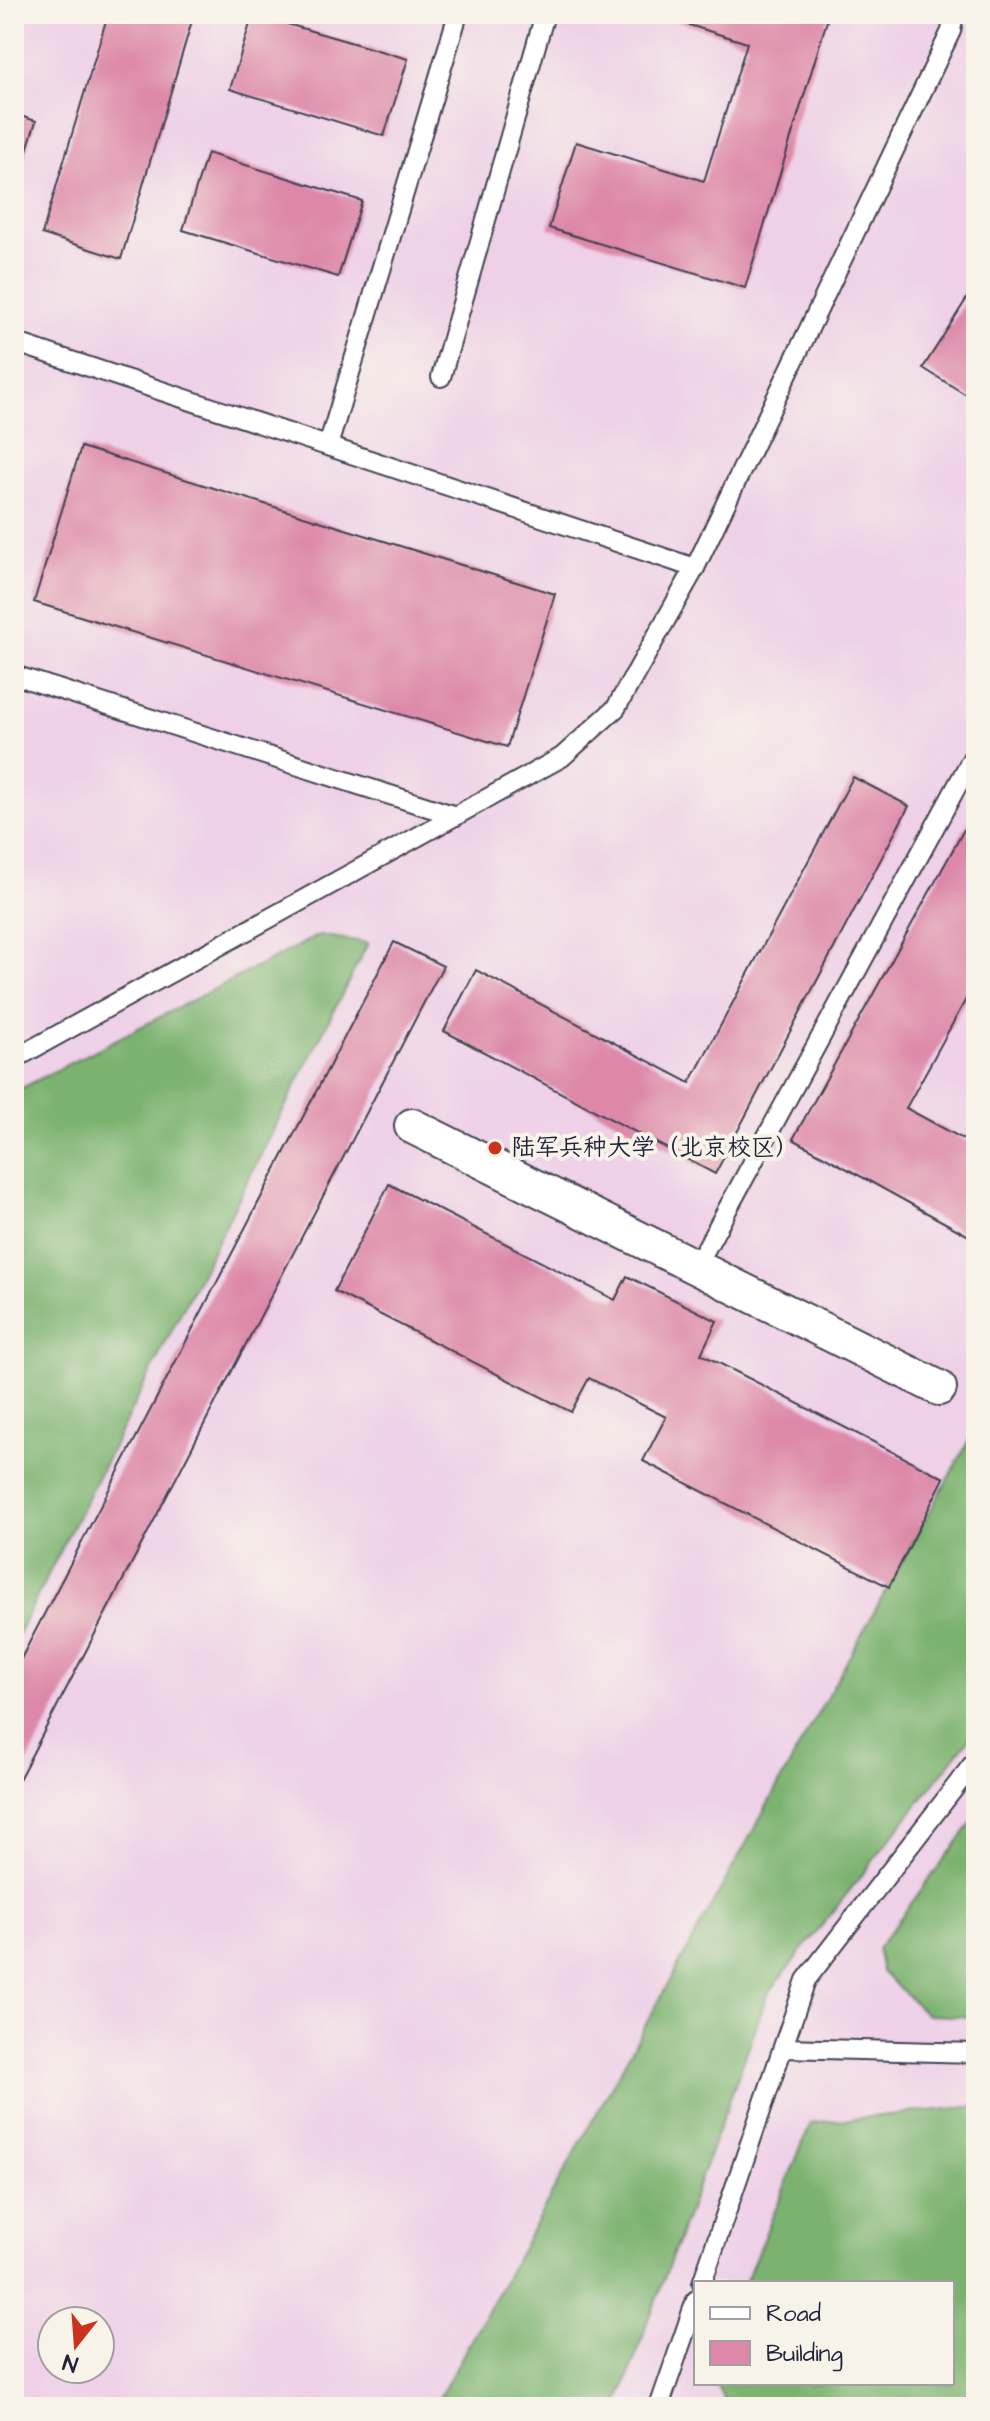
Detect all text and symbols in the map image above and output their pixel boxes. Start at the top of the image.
place label: 陆军兵种大学（北京校区） [511,1131,799,1165]
marker: 陆军兵种大学（北京校区） [486,1139,504,1157]
legend [694,2281,954,2385]
text: Road [766,2297,821,2331]
north arrow [36,2305,116,2385]
text: Building [766,2337,843,2372]
text: N [59,2346,82,2380]

